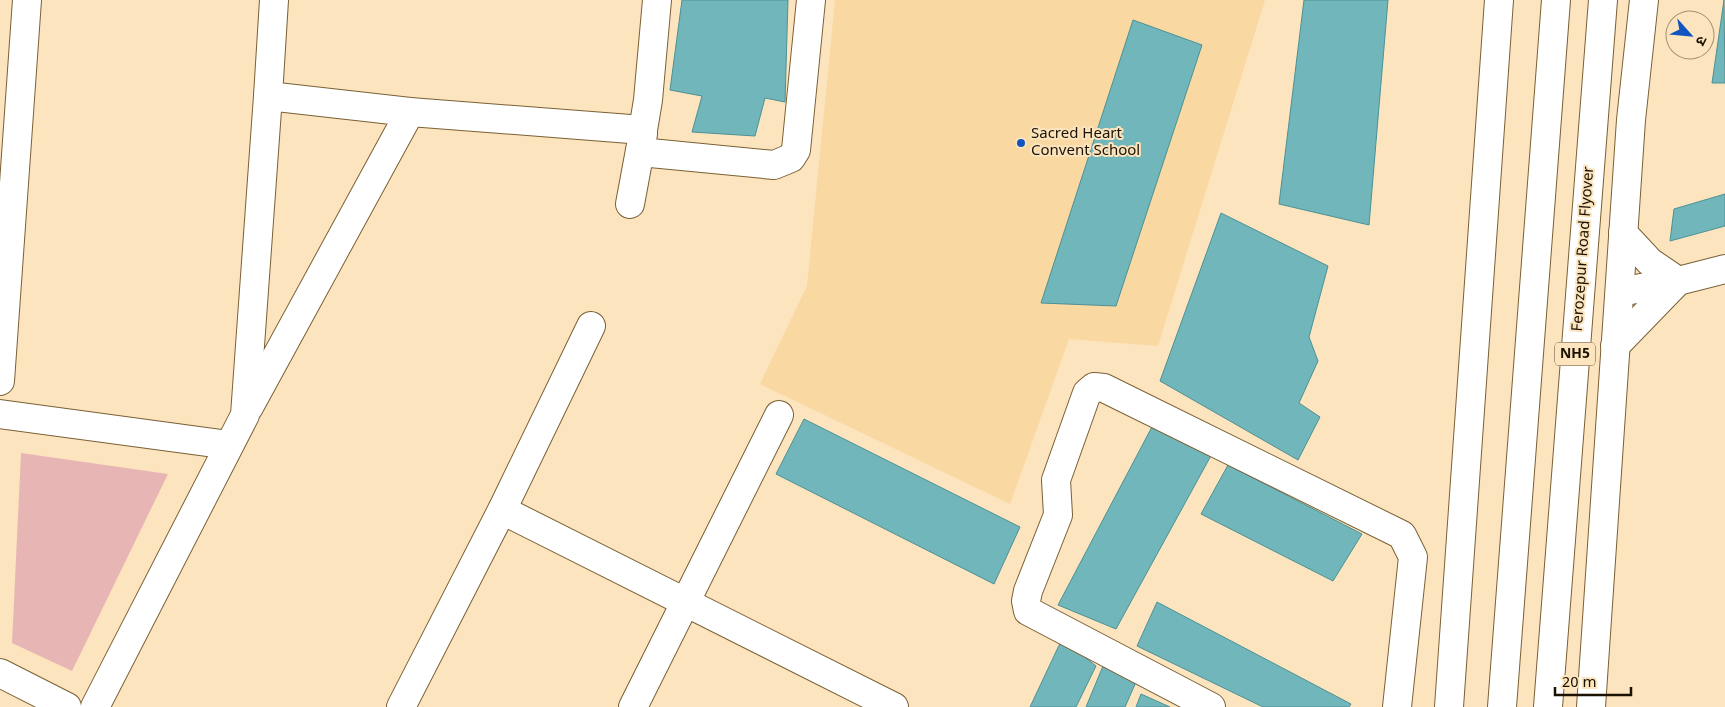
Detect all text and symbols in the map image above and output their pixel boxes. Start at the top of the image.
north arrow [1665,10,1715,60]
text: उ [1690,32,1711,49]
place label: Sacred Heart Convent School [1031,125,1140,161]
marker: Sacred Heart Convent School [1015,137,1027,149]
street label: Ferozepur Road Flyover [1569,166,1599,332]
road number: NH5 [1555,342,1595,366]
scale bar [1555,664,1631,696]
text: 20 m [1562,674,1596,693]

